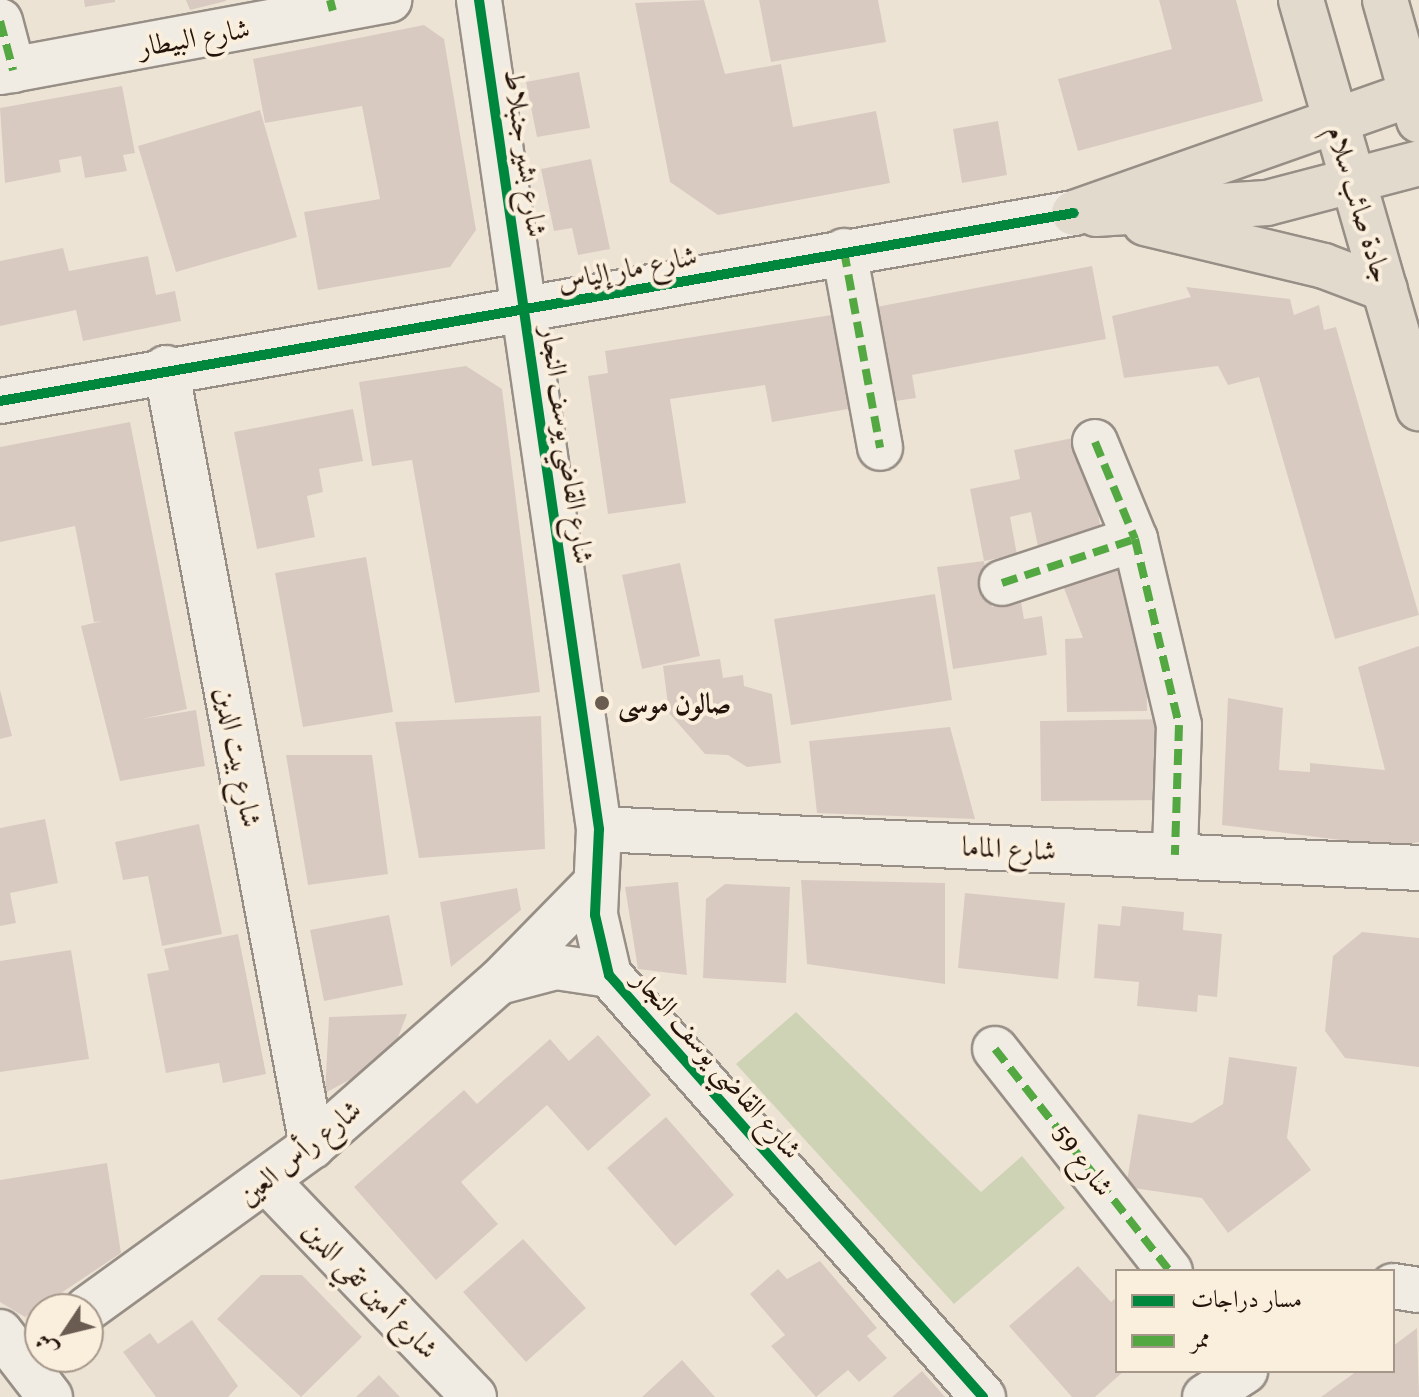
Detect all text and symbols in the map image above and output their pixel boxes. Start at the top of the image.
street label: شارع البيطار [136,11,252,63]
street label: شارع بشير جنبلاط [498,67,554,239]
street label: جادة صائب سلام [1320,121,1400,287]
street label: شارع مار إلياس [554,238,700,298]
street label: شارع القاضي يوسف النجار [535,324,601,566]
street label: شارع بيت الدين [209,684,269,830]
place label: صالون موسى [618,686,731,720]
marker: صالون موسى [593,694,611,712]
street label: شارع الماما [961,829,1057,867]
street label: شارع القاضي يوسف النجار [627,962,809,1166]
street label: شارع رأس العين [231,1092,367,1212]
street label: شارع 59 [1045,1117,1121,1203]
street label: شارع أمين تقي الدين [296,1213,446,1365]
legend [1115,1269,1395,1373]
text: مسار دراجات [1191,1281,1302,1316]
north arrow [24,1293,104,1373]
text: ممر [1191,1321,1210,1356]
text: ش [27,1328,65,1364]

